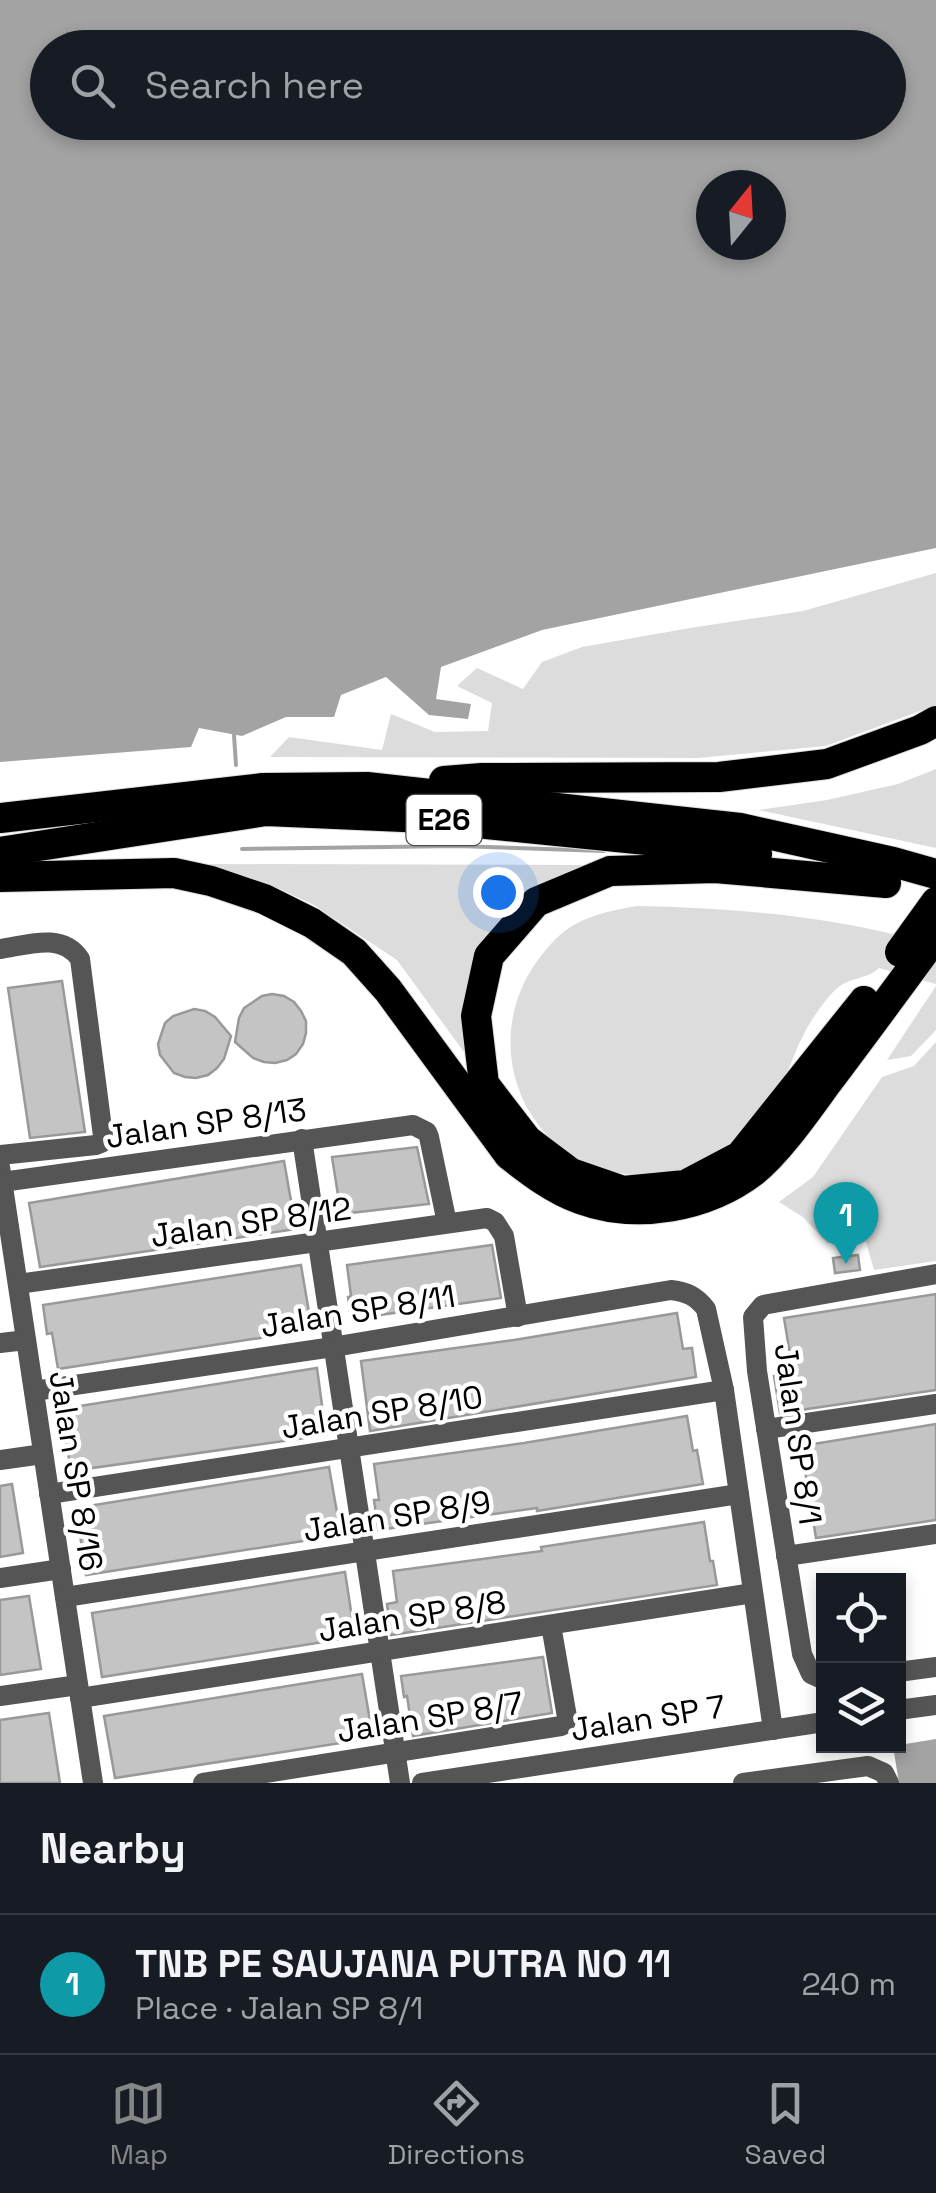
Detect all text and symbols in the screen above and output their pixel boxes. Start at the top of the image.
search box [30,30,906,140]
icon: search [65,58,120,113]
text: Search here [145,61,364,109]
north arrow [696,170,786,260]
road number: E26 [406,795,482,845]
your location [473,867,524,918]
street label: Jalan SP 8/13 [103,1089,309,1157]
pin: 1 [814,1182,878,1264]
street label: Jalan SP 8/12 [148,1188,354,1256]
street label: Jalan SP 8/11 [258,1276,458,1346]
street label: Jalan SP 8/1 [765,1341,831,1527]
street label: Jalan SP 8/16 [40,1368,112,1574]
street label: Jalan SP 8/10 [278,1376,486,1448]
street label: Jalan SP 8/9 [300,1481,494,1551]
map controls [816,1573,906,1753]
button: locate [816,1573,906,1663]
street label: Jalan SP 8/8 [315,1581,509,1651]
button: layers [816,1663,906,1753]
street label: Jalan SP 8/7 [334,1683,526,1751]
street label: Jalan SP 7 [568,1686,728,1750]
text: Nearby [40,1822,186,1875]
text: TNB PE SAUJANA PUTRA NO 11 [135,1940,672,1988]
text: 1 [65,1964,80,2004]
text: 240 m [801,1964,896,2004]
text: Place · Jalan SP 8/1 [135,1988,423,2028]
tab: Map [110,2076,168,2172]
tab: Directions [388,2076,525,2172]
tab: Saved [745,2076,826,2172]

